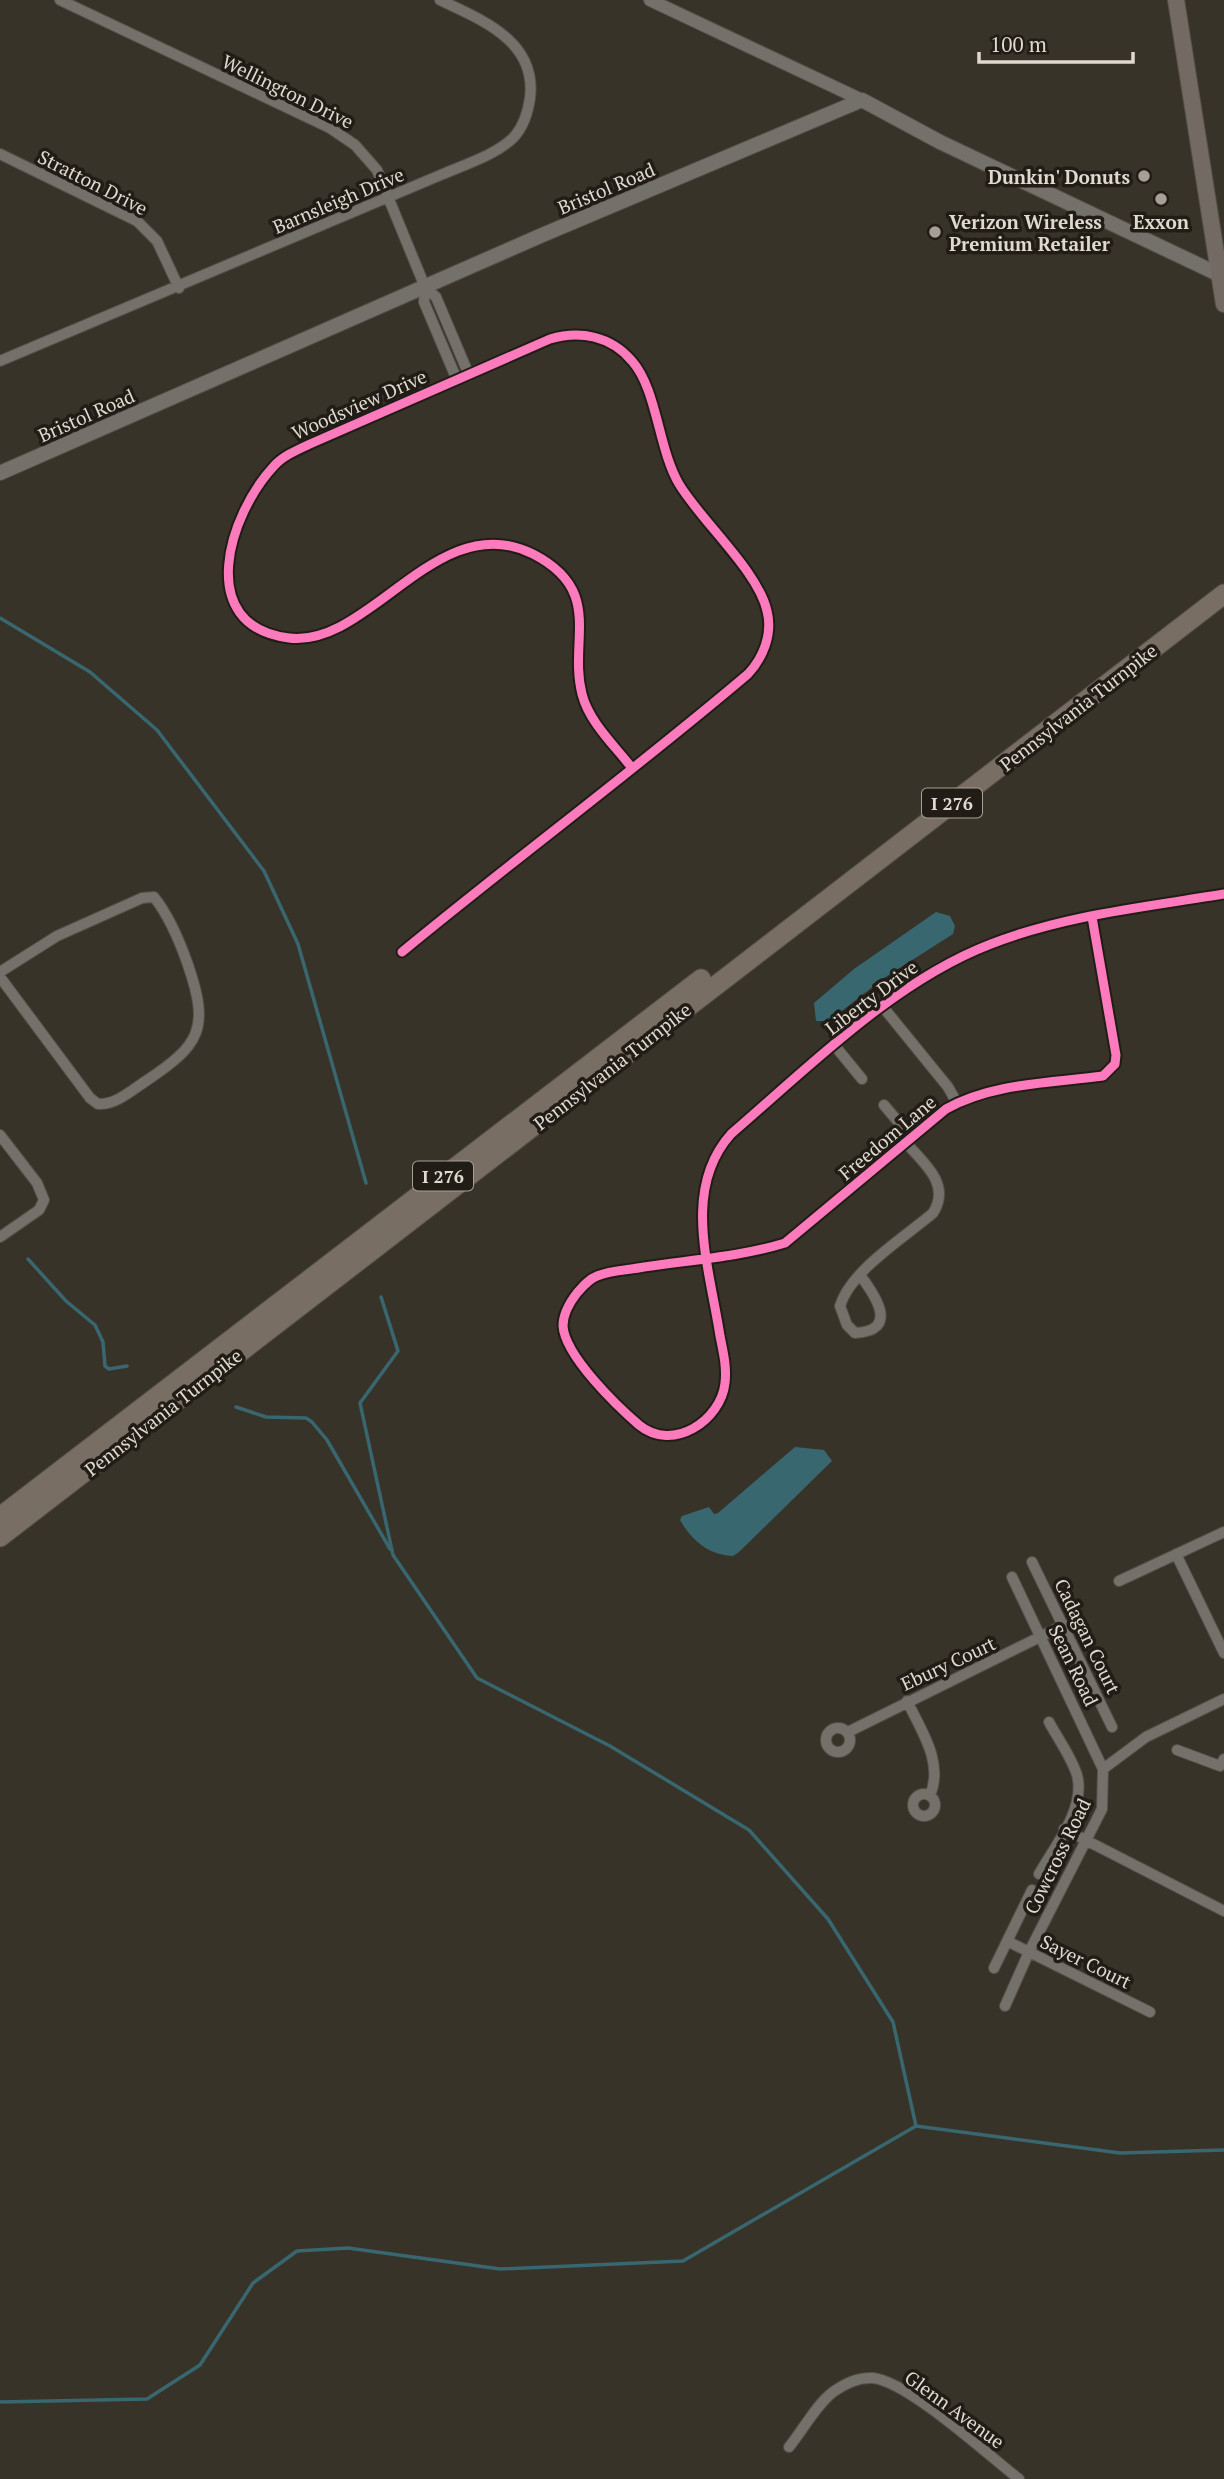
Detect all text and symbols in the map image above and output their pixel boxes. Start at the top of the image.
scale bar [979,21,1133,65]
text: 100 m [990,30,1047,58]
street label: Wellington Drive [218,48,358,134]
street label: Stratton Drive [34,144,152,220]
street label: Bristol Road [554,156,659,220]
street label: Barnsleigh Drive [269,161,407,239]
place label: Dunkin' Donuts [988,164,1130,189]
marker: Dunkin' Donuts [1136,168,1152,184]
marker: Exxon [1153,191,1169,207]
place label: Verizon Wireless Premium Retailer [949,209,1111,256]
place label: Exxon [1133,209,1190,234]
marker: Verizon Wireless Premium Retailer [927,224,943,240]
street label: Woodsview Drive [288,363,430,445]
street label: Bristol Road [34,382,139,447]
street label: Pennsylvania Turnpike [994,638,1162,776]
road number: I 276 [922,788,982,818]
street label: Liberty Drive [820,954,922,1040]
street label: Pennsylvania Turnpike [528,997,696,1135]
street label: Freedom Lane [833,1089,941,1185]
road number: I 276 [413,1162,473,1190]
street label: Pennsylvania Turnpike [79,1343,247,1481]
street label: Cadagan Court [1049,1574,1127,1698]
street label: Sean Road [1044,1620,1105,1710]
street label: Ebury Court [897,1630,999,1696]
street label: Cowcross Road [1018,1794,1096,1918]
street label: Sayer Court [1036,1928,1136,1994]
street label: Glenn Avenue [900,2364,1010,2454]

